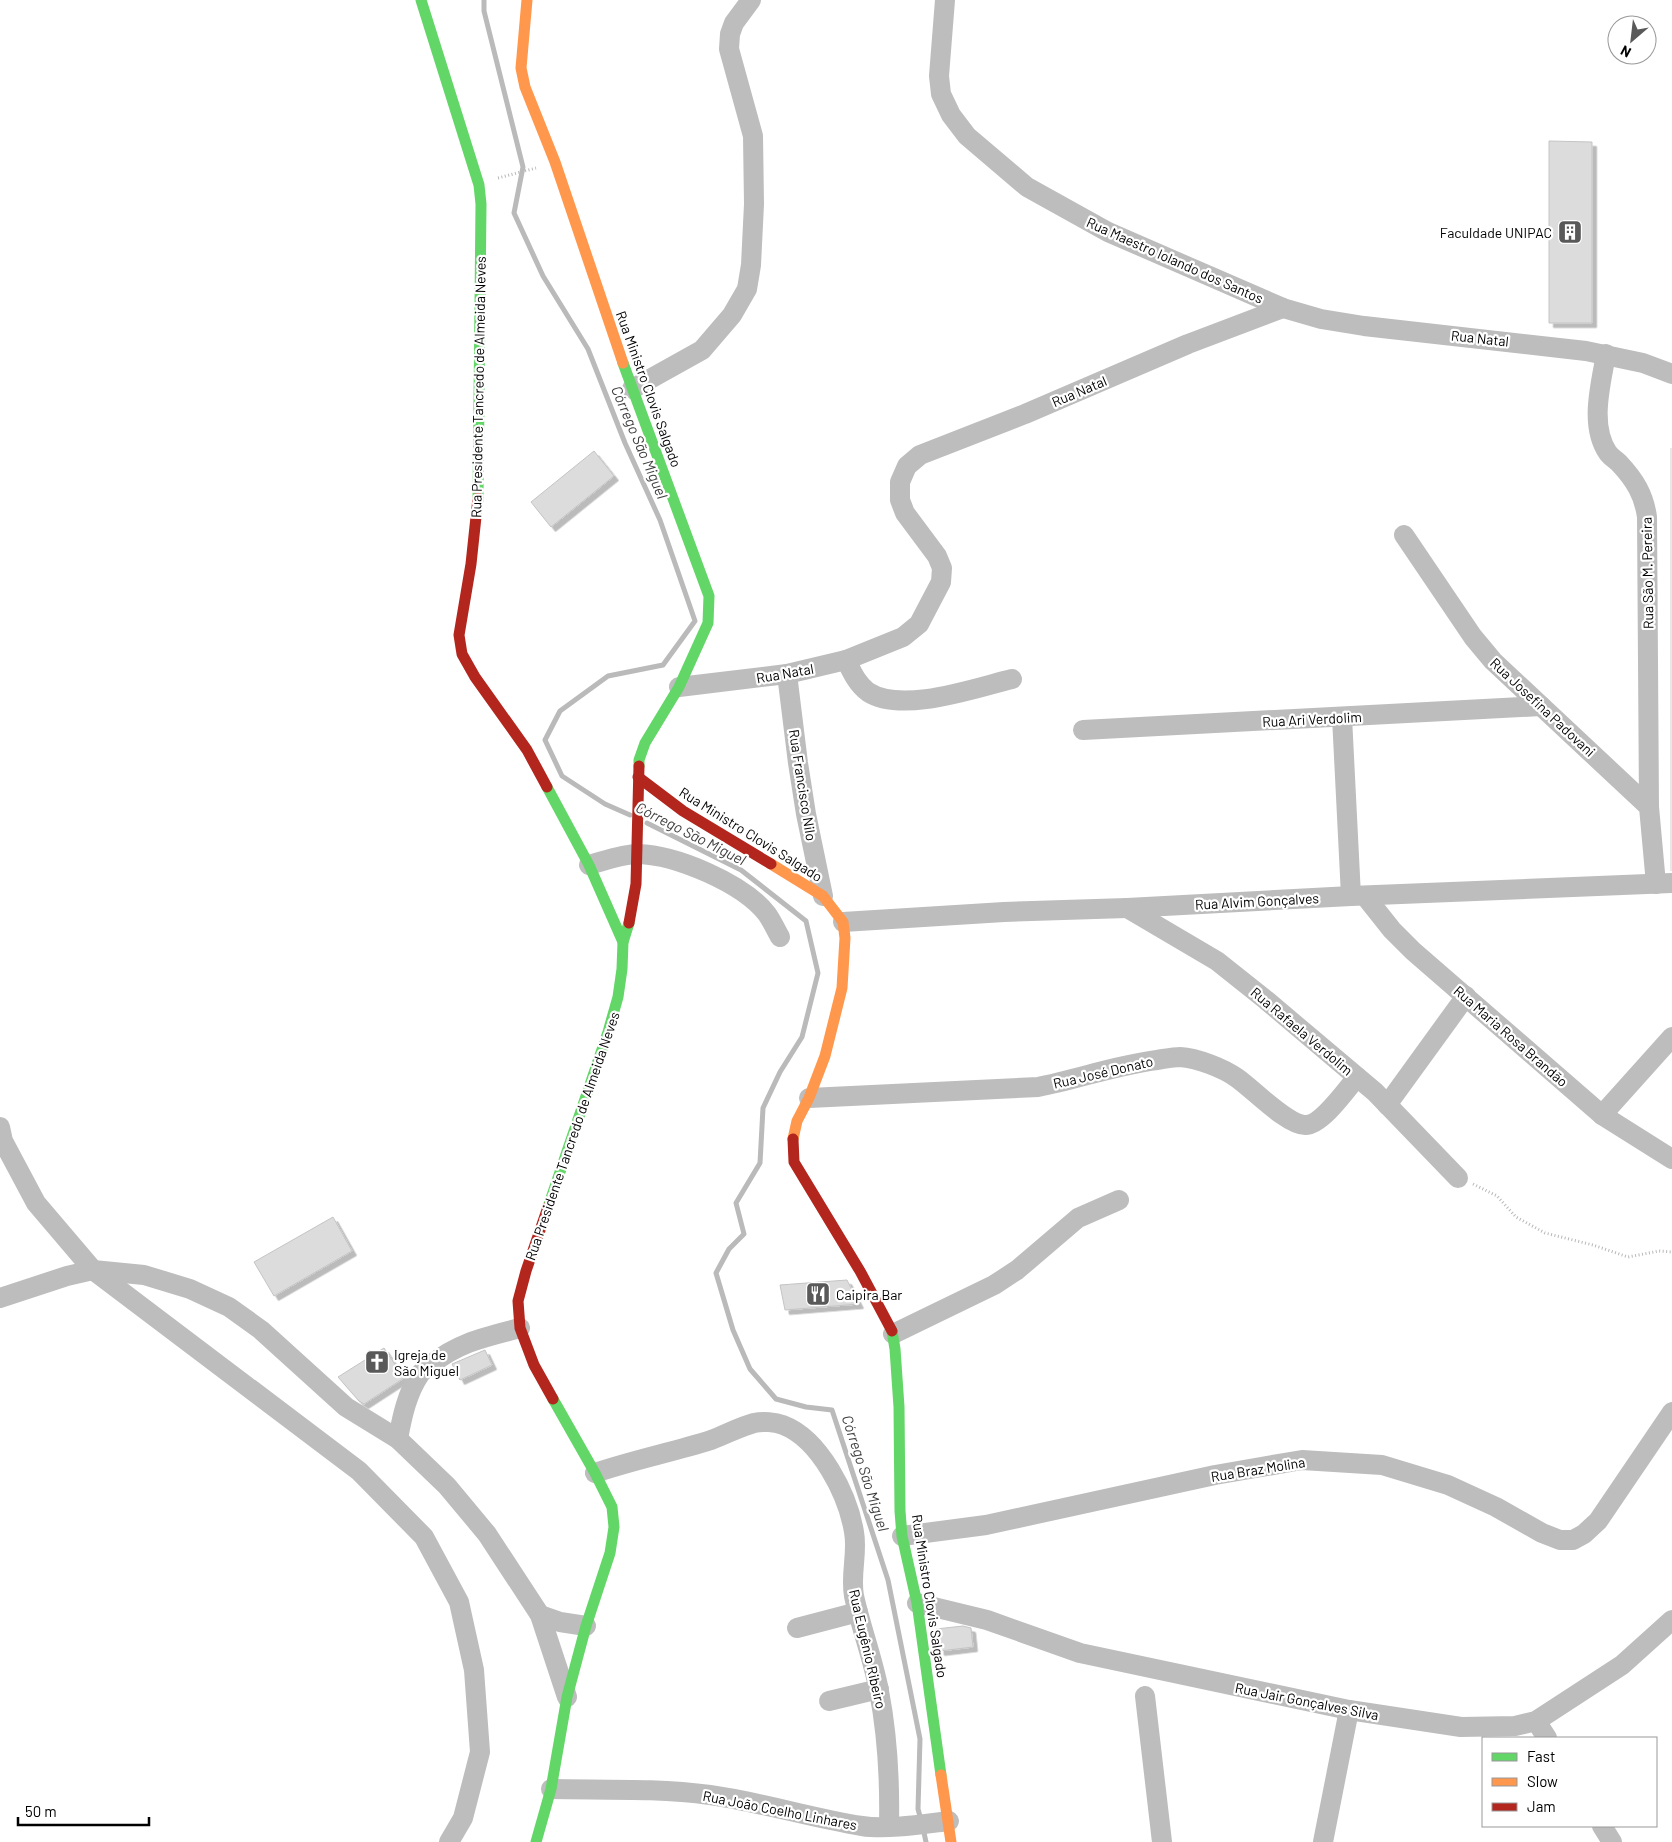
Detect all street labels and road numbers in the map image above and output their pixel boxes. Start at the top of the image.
street label: Rua Maestro Iolando dos Santos [1084,213,1266,307]
street label: Rua Presidente Tancredo de Almeida Neves [467,256,489,518]
street label: Rua Ministro Clovis Salgado [613,308,685,470]
street label: Rua Natal [1450,327,1510,349]
street label: Rua Natal [1049,372,1109,410]
street label: Rua São M. Pereira [1638,517,1656,629]
street label: Rua Josefina Padovani [1487,654,1599,760]
street label: Rua Natal [755,660,815,686]
street label: Rua Ari Verdolim [1262,708,1362,730]
street label: Rua Francisco Nilo [786,728,820,842]
street label: Rua Ministro Clovis Salgado [676,783,826,885]
street label: Rua Alvim Gonçalves [1195,889,1320,913]
street label: Rua Maria Rosa Brandão [1451,982,1571,1090]
street label: Rua Rafaela Verdolim [1248,983,1356,1079]
street label: Rua Presidente Tancredo de Almeida Neves [521,1009,623,1263]
street label: Rua José Donato [1051,1052,1155,1092]
street label: Rua Braz Molina [1210,1453,1306,1485]
street label: Rua Ministro Clovis Salgado [909,1513,951,1679]
street label: Rua Eugênio Ribeiro [846,1588,890,1710]
street label: Rua Jair Gonçalves Silva [1234,1679,1380,1723]
street label: Rua João Coelho Linhares [701,1787,859,1833]

